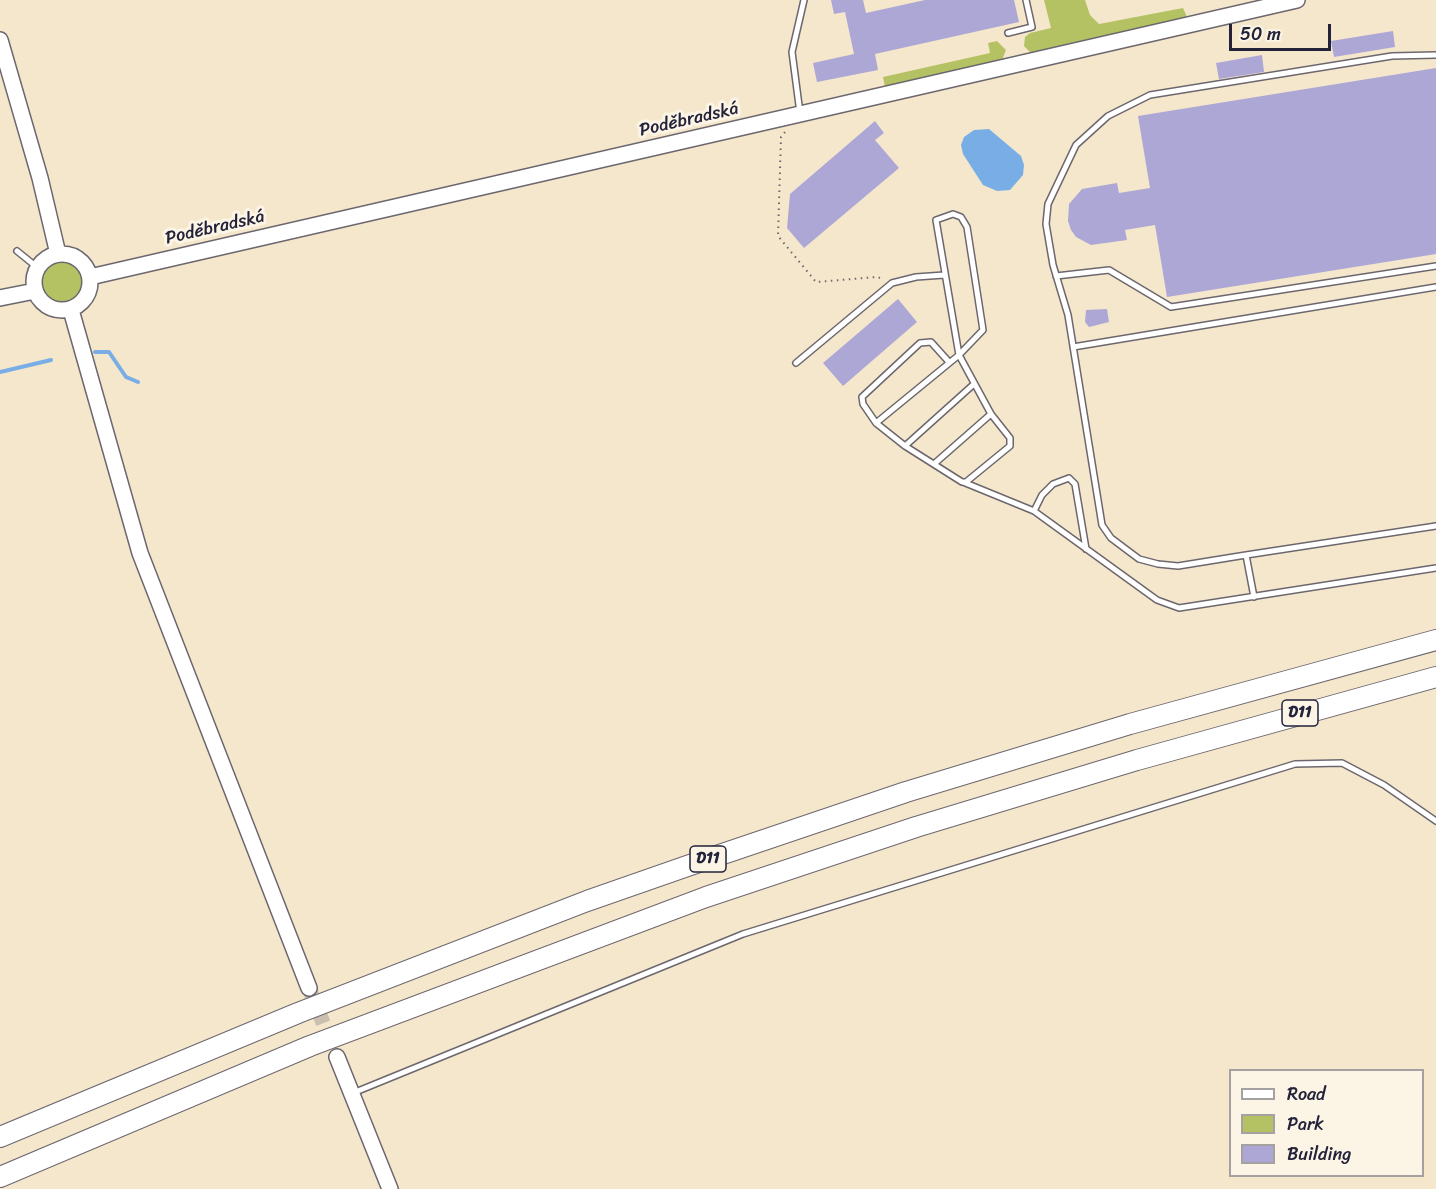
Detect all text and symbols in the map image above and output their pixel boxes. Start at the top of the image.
scale bar [1232,12,1334,50]
text: 50 m [1240,18,1281,50]
street label: Poděbradská [637,98,741,142]
street label: Poděbradská [163,206,267,250]
road number: D11 [1282,700,1318,726]
road number: D11 [690,846,726,872]
legend [1229,1069,1424,1177]
text: Road [1287,1078,1326,1110]
text: Park [1287,1108,1324,1140]
text: Building [1287,1138,1351,1170]

